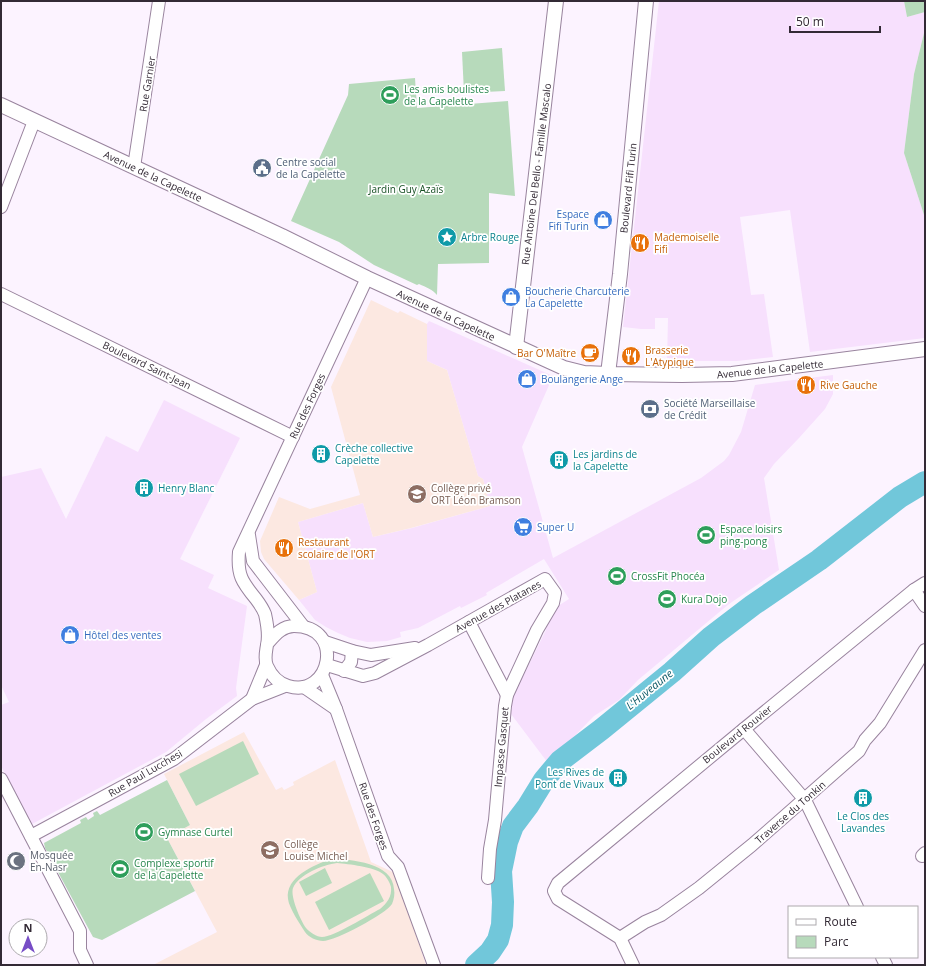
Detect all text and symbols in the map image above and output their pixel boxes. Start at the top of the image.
scale bar [790,8,880,34]
text: 50 m [796,13,824,30]
street label: Rue Garnier [136,55,158,113]
place label: Les amis boulistes de la Capelette [404,82,489,108]
street label: Rue Antoine Del Bello - Famille Mascalo [518,82,554,266]
sports icon: Les amis boulistes de la Capelette [379,84,401,106]
street label: Boulevard Fifi Turin [616,142,640,234]
street label: Avenue de la Capelette [102,147,205,205]
place label: Centre social de la Capelette [276,155,346,181]
public building icon: Centre social de la Capelette [251,157,273,179]
park label: Jardin Guy Azaïs [368,182,444,196]
place label: Espace Fifi Turin [548,207,589,233]
shop icon: Espace Fifi Turin [592,209,614,231]
place icon: Arbre Rouge [436,226,458,248]
place label: Arbre Rouge [461,230,520,244]
place label: Mademoiselle Fifi [654,230,720,256]
restaurant icon: Mademoiselle Fifi [629,232,651,254]
place label: Boucherie Charcuterie La Capelette [525,284,630,310]
street label: Avenue de la Capelette [395,286,498,344]
shop icon: Boucherie Charcuterie La Capelette [500,286,522,308]
street label: Boulevard Saint-Jean [101,338,193,392]
cafe icon: Bar O'Maître [579,342,601,364]
place label: Brasserie L'Atypique [645,343,694,369]
restaurant icon: Brasserie L'Atypique [620,345,642,367]
place label: Bar O'Maître [517,346,576,360]
street label: Avenue de la Capelette [716,356,824,382]
shop icon: Boulangerie Ange [516,368,538,390]
street label: Rue des Forges [286,371,328,441]
place label: Boulangerie Ange [541,372,624,386]
restaurant icon: Rive Gauche [795,374,817,396]
place label: Rive Gauche [820,378,878,392]
place label: Société Marseillaise de Crédit [664,396,756,422]
bank icon: Société Marseillaise de Crédit [639,398,661,420]
place label: Crèche collective Capelette [335,441,413,467]
building icon: Crèche collective Capelette [310,443,332,465]
place label: Les jardins de la Capelette [573,447,638,473]
building icon: Les jardins de la Capelette [548,449,570,471]
building icon: Henry Blanc [133,477,155,499]
place label: Henry Blanc [158,481,214,495]
place label: Collège privé ORT Léon Bramson [431,481,521,507]
school or university icon: Collège privé ORT Léon Bramson [406,483,428,505]
supermarket icon: Super U [512,516,534,538]
place label: Super U [537,520,574,534]
place label: Espace loisirs ping-pong [720,522,782,548]
sports icon: Espace loisirs ping-pong [695,524,717,546]
place label: Restaurant scolaire de l'ORT [298,535,375,561]
restaurant icon: Restaurant scolaire de l'ORT [273,537,295,559]
sports icon: CrossFit Phocéa [606,565,628,587]
place label: CrossFit Phocéa [631,569,705,583]
street label: Avenue des Platanes [453,576,544,635]
sports icon: Kura Dojo [656,588,678,610]
place label: Kura Dojo [681,592,727,606]
shop icon: Hôtel des ventes [59,624,81,646]
place label: Hôtel des ventes [84,628,162,642]
water label: L'Huveaune [622,665,676,713]
street label: Boulevard Rouvier [699,702,775,766]
street label: Impasse Gasquet [491,706,512,788]
street label: Rue Paul Lucchesi [105,746,185,800]
place label: Les Rives de Pont de Vivaux [535,765,605,791]
building icon: Les Rives de Pont de Vivaux [607,767,629,789]
street label: Traverse du Tonkin [752,777,828,847]
street label: Rue des Forges [356,780,392,852]
building icon: Le Clos des Lavandes [852,787,874,809]
place label: Le Clos des Lavandes [837,809,889,835]
sports icon: Gymnase Curtel [133,821,155,843]
place label: Gymnase Curtel [158,825,232,839]
place label: Collège Louise Michel [284,837,347,863]
school or university icon: Collège Louise Michel [259,839,281,861]
place label: Mosquée En-Nasr [30,848,74,874]
mosque icon: Mosquée En-Nasr [5,850,27,872]
place label: Complexe sportif de la Capelette [134,856,214,882]
sports icon: Complexe sportif de la Capelette [109,858,131,880]
legend [788,906,918,958]
text: Route [824,913,857,930]
north arrow [8,918,48,958]
text: N [24,920,32,935]
text: Parc [824,933,849,950]

